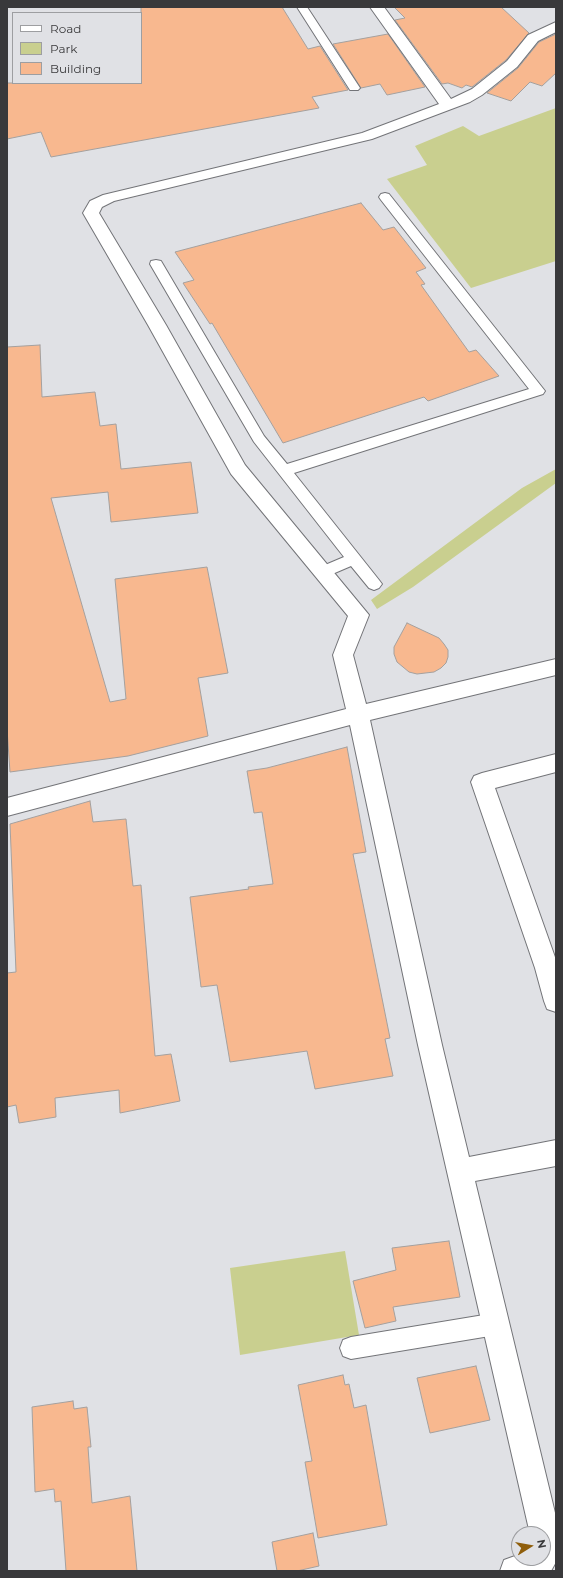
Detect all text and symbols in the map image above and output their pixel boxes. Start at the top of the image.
legend [12,12,142,84]
text: Road [50,21,81,36]
text: Park [50,41,77,56]
text: Building [50,61,101,76]
north arrow [511,1526,551,1566]
text: N [534,1538,550,1550]

